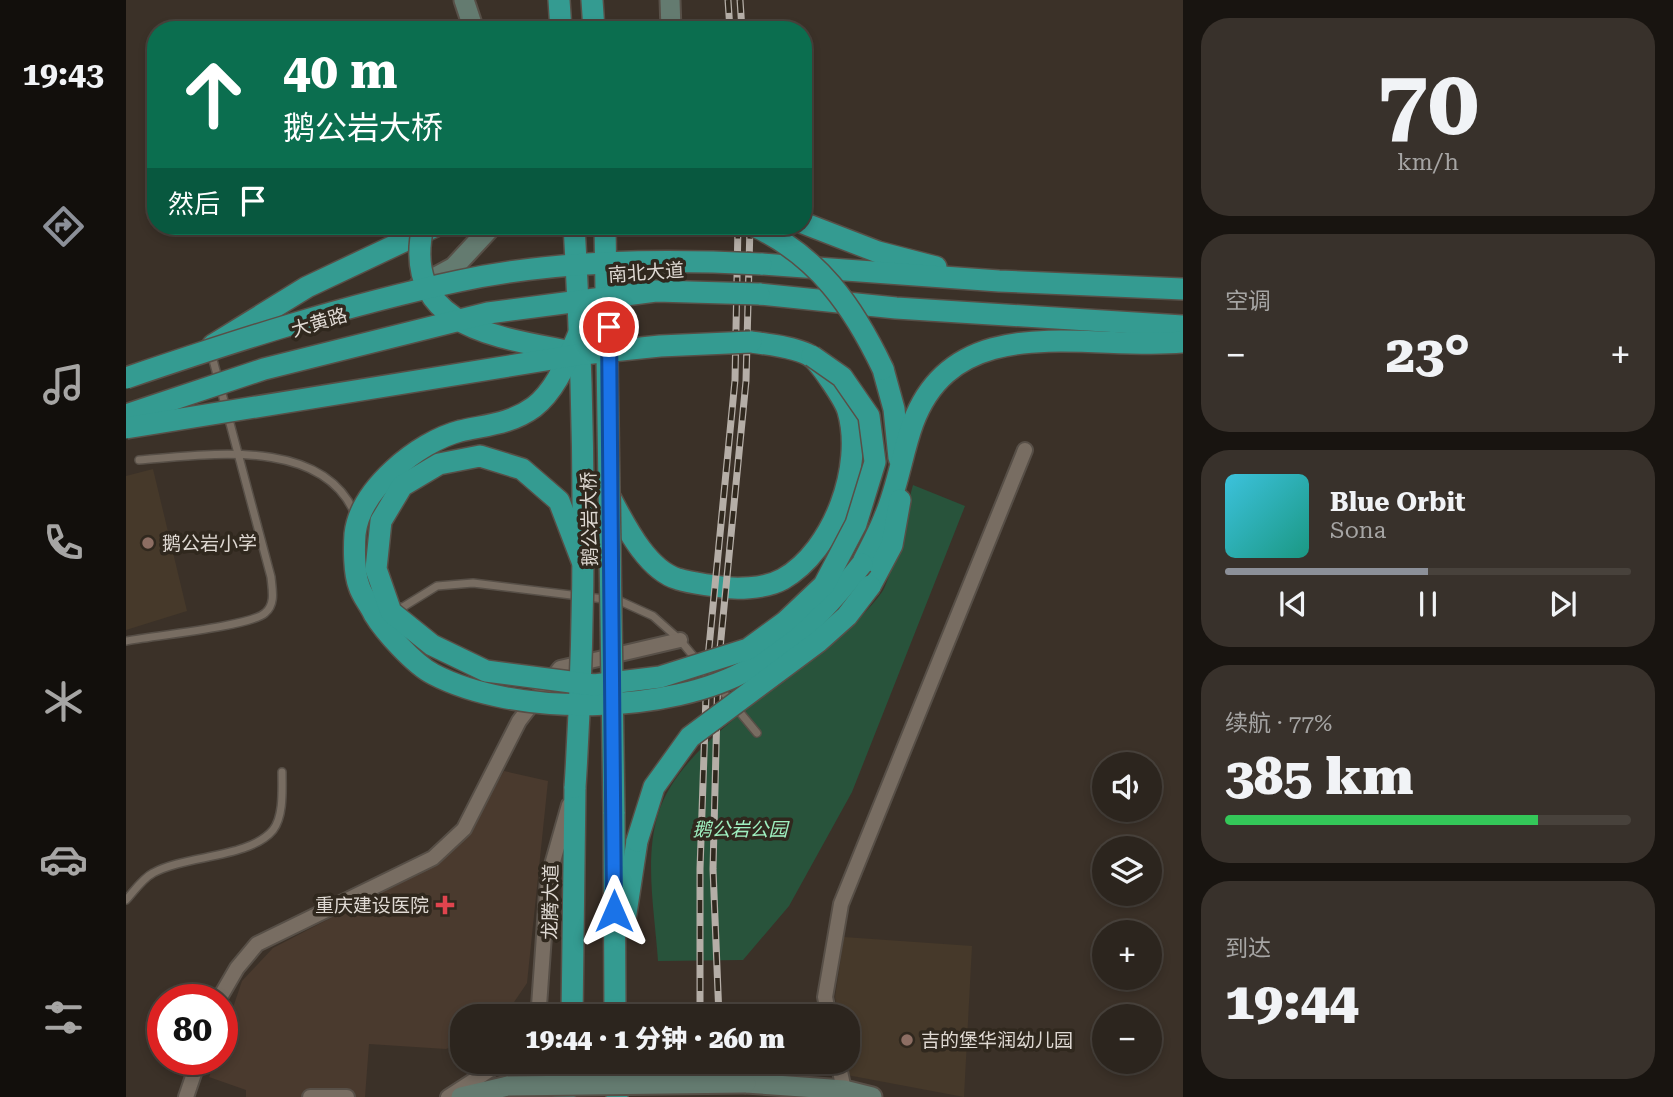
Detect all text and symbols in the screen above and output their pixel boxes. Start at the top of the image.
text: 40 m [283,43,398,100]
icon: ahead [168,49,259,140]
text: 70 [1377,50,1479,156]
text: 19:43 [22,55,104,93]
text: 鹅公岩大桥 [283,109,443,147]
text: km/h [1397,149,1459,176]
icon: arrive [234,182,272,220]
text: 然后 [168,189,220,219]
icon: directions [39,202,88,251]
street label: 南北大道 [607,258,685,287]
text: 空调 [1225,288,1271,315]
pin [579,297,639,357]
street label: 大黄路 [289,303,350,342]
icon: arrive [590,308,628,346]
text: 23° [1386,324,1470,385]
text: − [1225,333,1246,377]
text: + [1610,333,1631,377]
icon: music [39,360,88,409]
street label: 鹅公岩大桥 [577,471,602,567]
text: Blue Orbit [1330,487,1466,517]
text: Sona [1330,517,1386,544]
icon: phone [39,518,88,567]
place label: 鹅公岩小学 [162,532,257,555]
marker: 鹅公岩小学 [140,535,156,551]
icon: previous [1274,585,1312,623]
icon: pause [1409,585,1447,623]
icon: next [1544,585,1582,623]
icon: climate [39,677,88,726]
text: 续航 · 77% [1225,710,1332,737]
text: 385 km [1225,746,1413,807]
map controls [1092,752,1162,1074]
button: sound [1092,752,1162,822]
park label: 鹅公岩公园 [692,818,790,841]
icon: car [39,835,88,884]
button: layers [1092,836,1162,906]
street label: 龙腾大道 [538,864,563,940]
position arrow [577,874,651,948]
place label: 重庆建设医院 [315,894,429,917]
marker: 重庆建设医院 [435,895,455,915]
button: + [1092,920,1162,990]
text: 到达 [1225,935,1271,962]
text: 19:44 [1225,971,1359,1032]
speed limit sign: 80 [147,984,238,1075]
icon: filters [39,993,88,1042]
button: − [1092,1004,1162,1074]
text: 19:44 · 1 分钟 · 260 m [525,1024,785,1054]
place label: 吉的堡华润幼儿园 [921,1029,1073,1052]
marker: 吉的堡华润幼儿园 [899,1032,915,1048]

